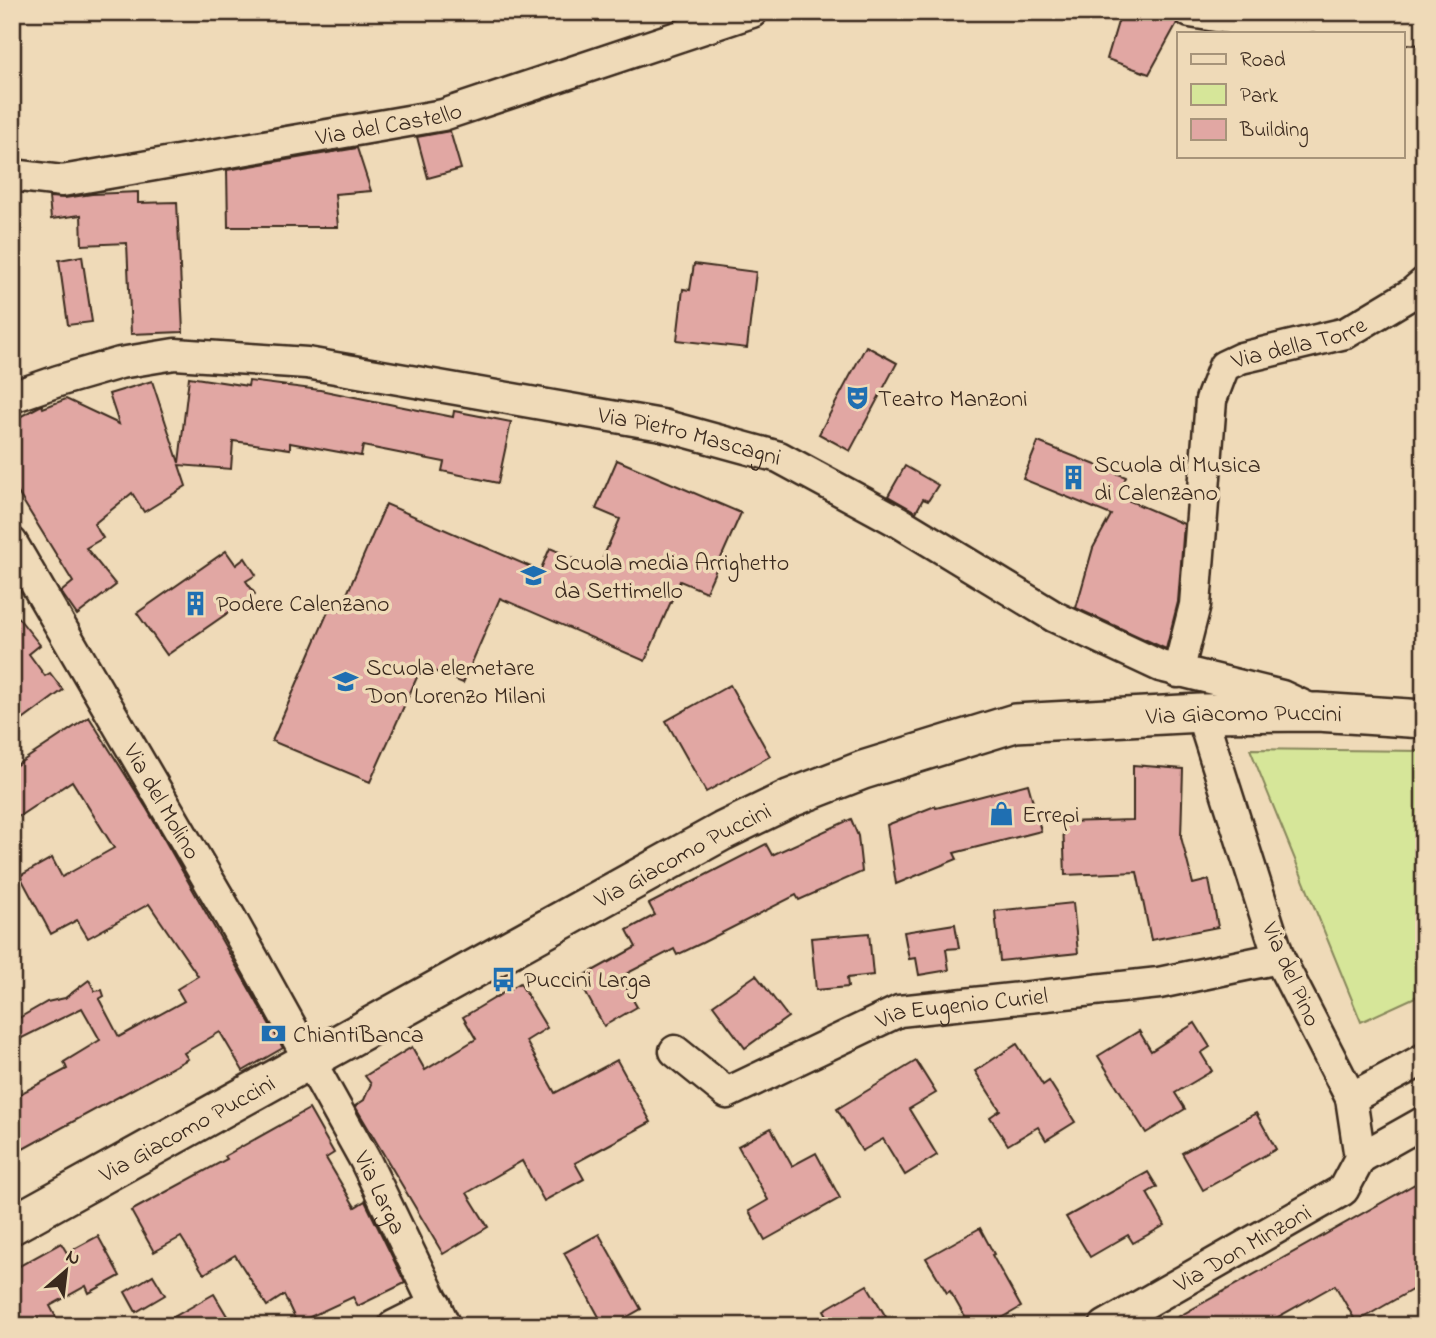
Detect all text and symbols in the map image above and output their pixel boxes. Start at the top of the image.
legend [1177,32,1404,158]
text: Road [1240,46,1286,76]
text: Park [1240,82,1279,112]
street label: Via del Castello [312,95,467,157]
text: Building [1239,116,1309,148]
street label: Via della Torre [1226,309,1375,380]
place label: Teatro Manzoni [878,383,1028,418]
theatre icon: Teatro Manzoni [844,384,872,412]
street label: Via Pietro Mascagni [594,399,785,477]
place label: Scuola di Musica di Calenzano [1094,449,1261,512]
building icon: Scuola di Musica di Calenzano [1060,464,1088,492]
place label: Scuola media Arrighetto da Settimello [554,547,789,610]
school or university icon: Scuola media Arrighetto da Settimello [520,562,548,590]
place label: Podere Calenzano [216,588,389,623]
building icon: Podere Calenzano [182,589,210,617]
place label: Scuola elemetare Don Lorenzo Milani [365,652,546,715]
school or university icon: Scuola elemetare Don Lorenzo Milani [332,667,360,695]
street label: Via Giacomo Puccini [1144,697,1343,736]
street label: Via del Molino [112,737,208,867]
street label: Via Giacomo Puccini [588,795,778,919]
place label: Errepi [1022,799,1080,834]
shop icon: Errepi [988,800,1016,828]
street label: Via del Pino [1251,916,1328,1033]
place label: Puccini Larga [524,964,651,999]
bus stop icon: Puccini Larga [490,965,518,993]
street label: Via Eugenio Curiel [870,980,1050,1040]
place label: ChiantiBanca [293,1019,424,1054]
bank icon: ChiantiBanca [259,1020,287,1048]
street label: Via Giacomo Puccini [93,1067,282,1194]
street label: Via Larga [343,1145,413,1241]
street label: Via Don Minzoni [1167,1197,1319,1303]
north arrow [32,1236,102,1306]
text: N [61,1243,85,1273]

